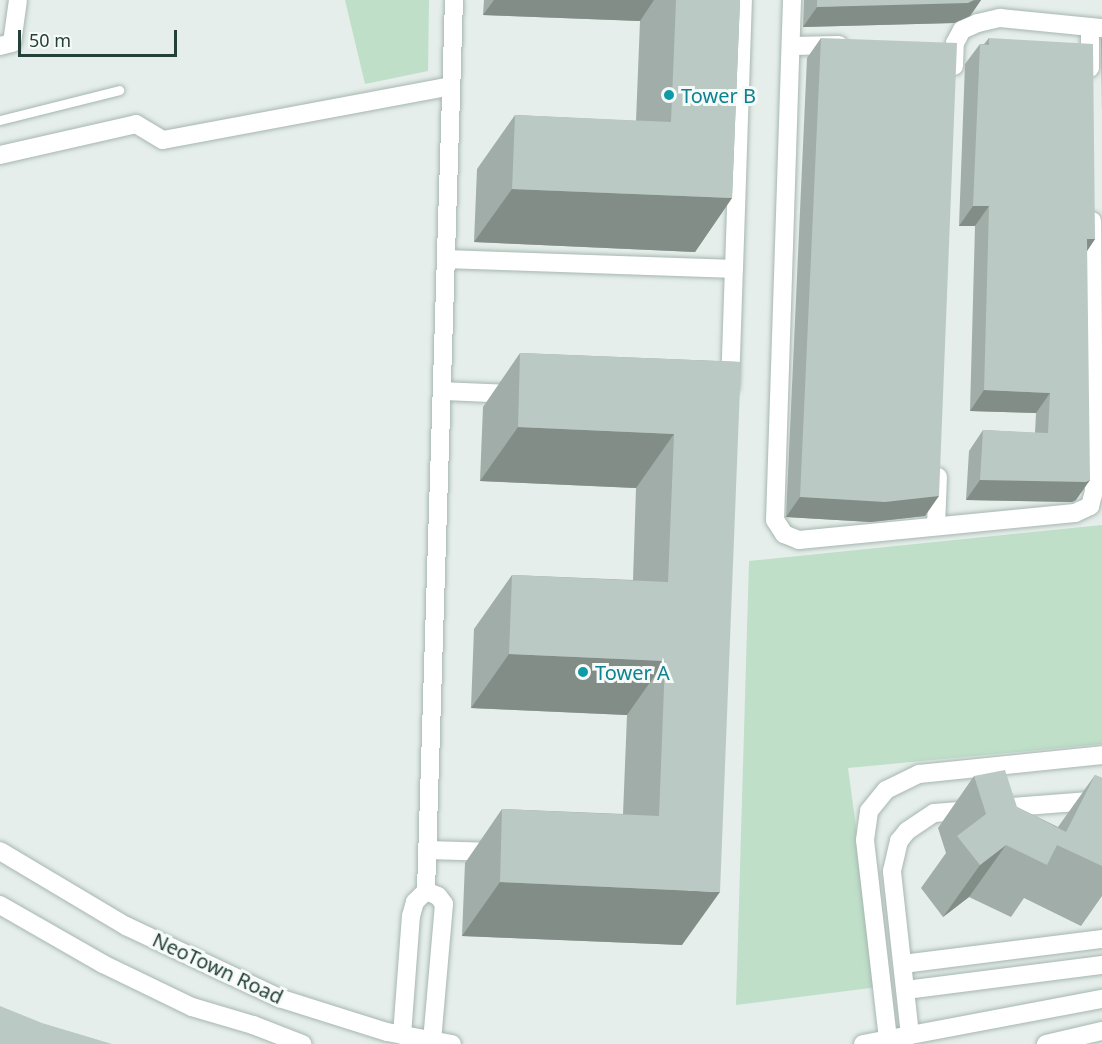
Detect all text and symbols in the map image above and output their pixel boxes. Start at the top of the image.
scale bar [21,18,180,56]
text: 50 m [29,28,71,52]
place label: Tower B [681,83,756,107]
marker: Tower B [662,88,676,102]
place label: Tower A [595,660,670,684]
marker: Tower A [576,665,590,679]
street label: NeoTown Road [149,927,287,1009]

